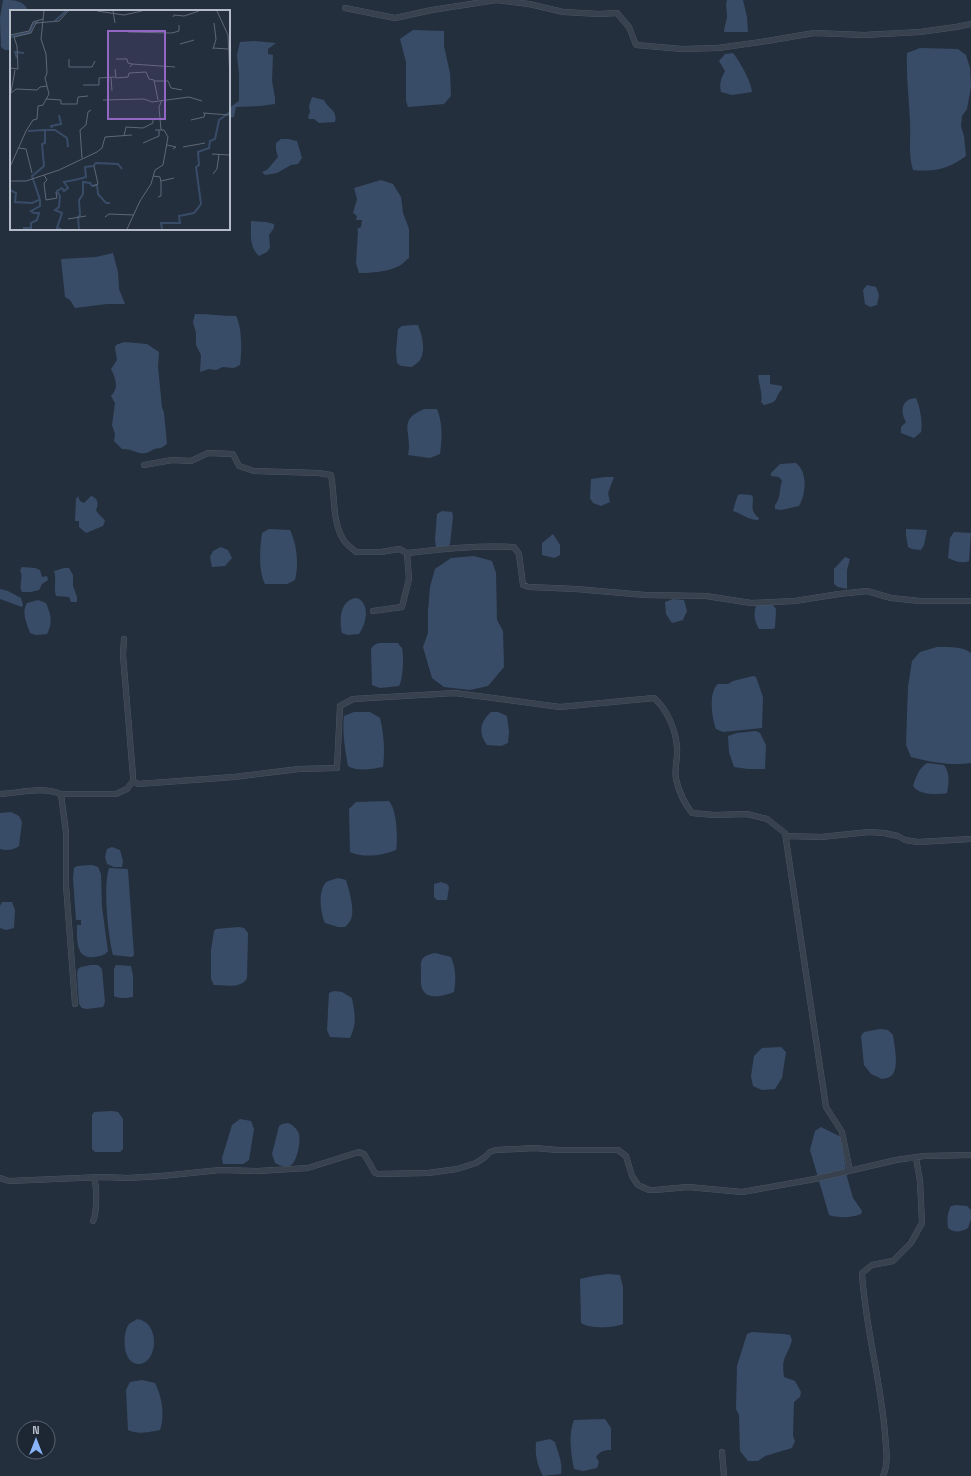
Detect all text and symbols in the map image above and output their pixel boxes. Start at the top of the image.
inset map [10,10,230,230]
north arrow [16,1420,56,1460]
text: N [32,1423,40,1437]

